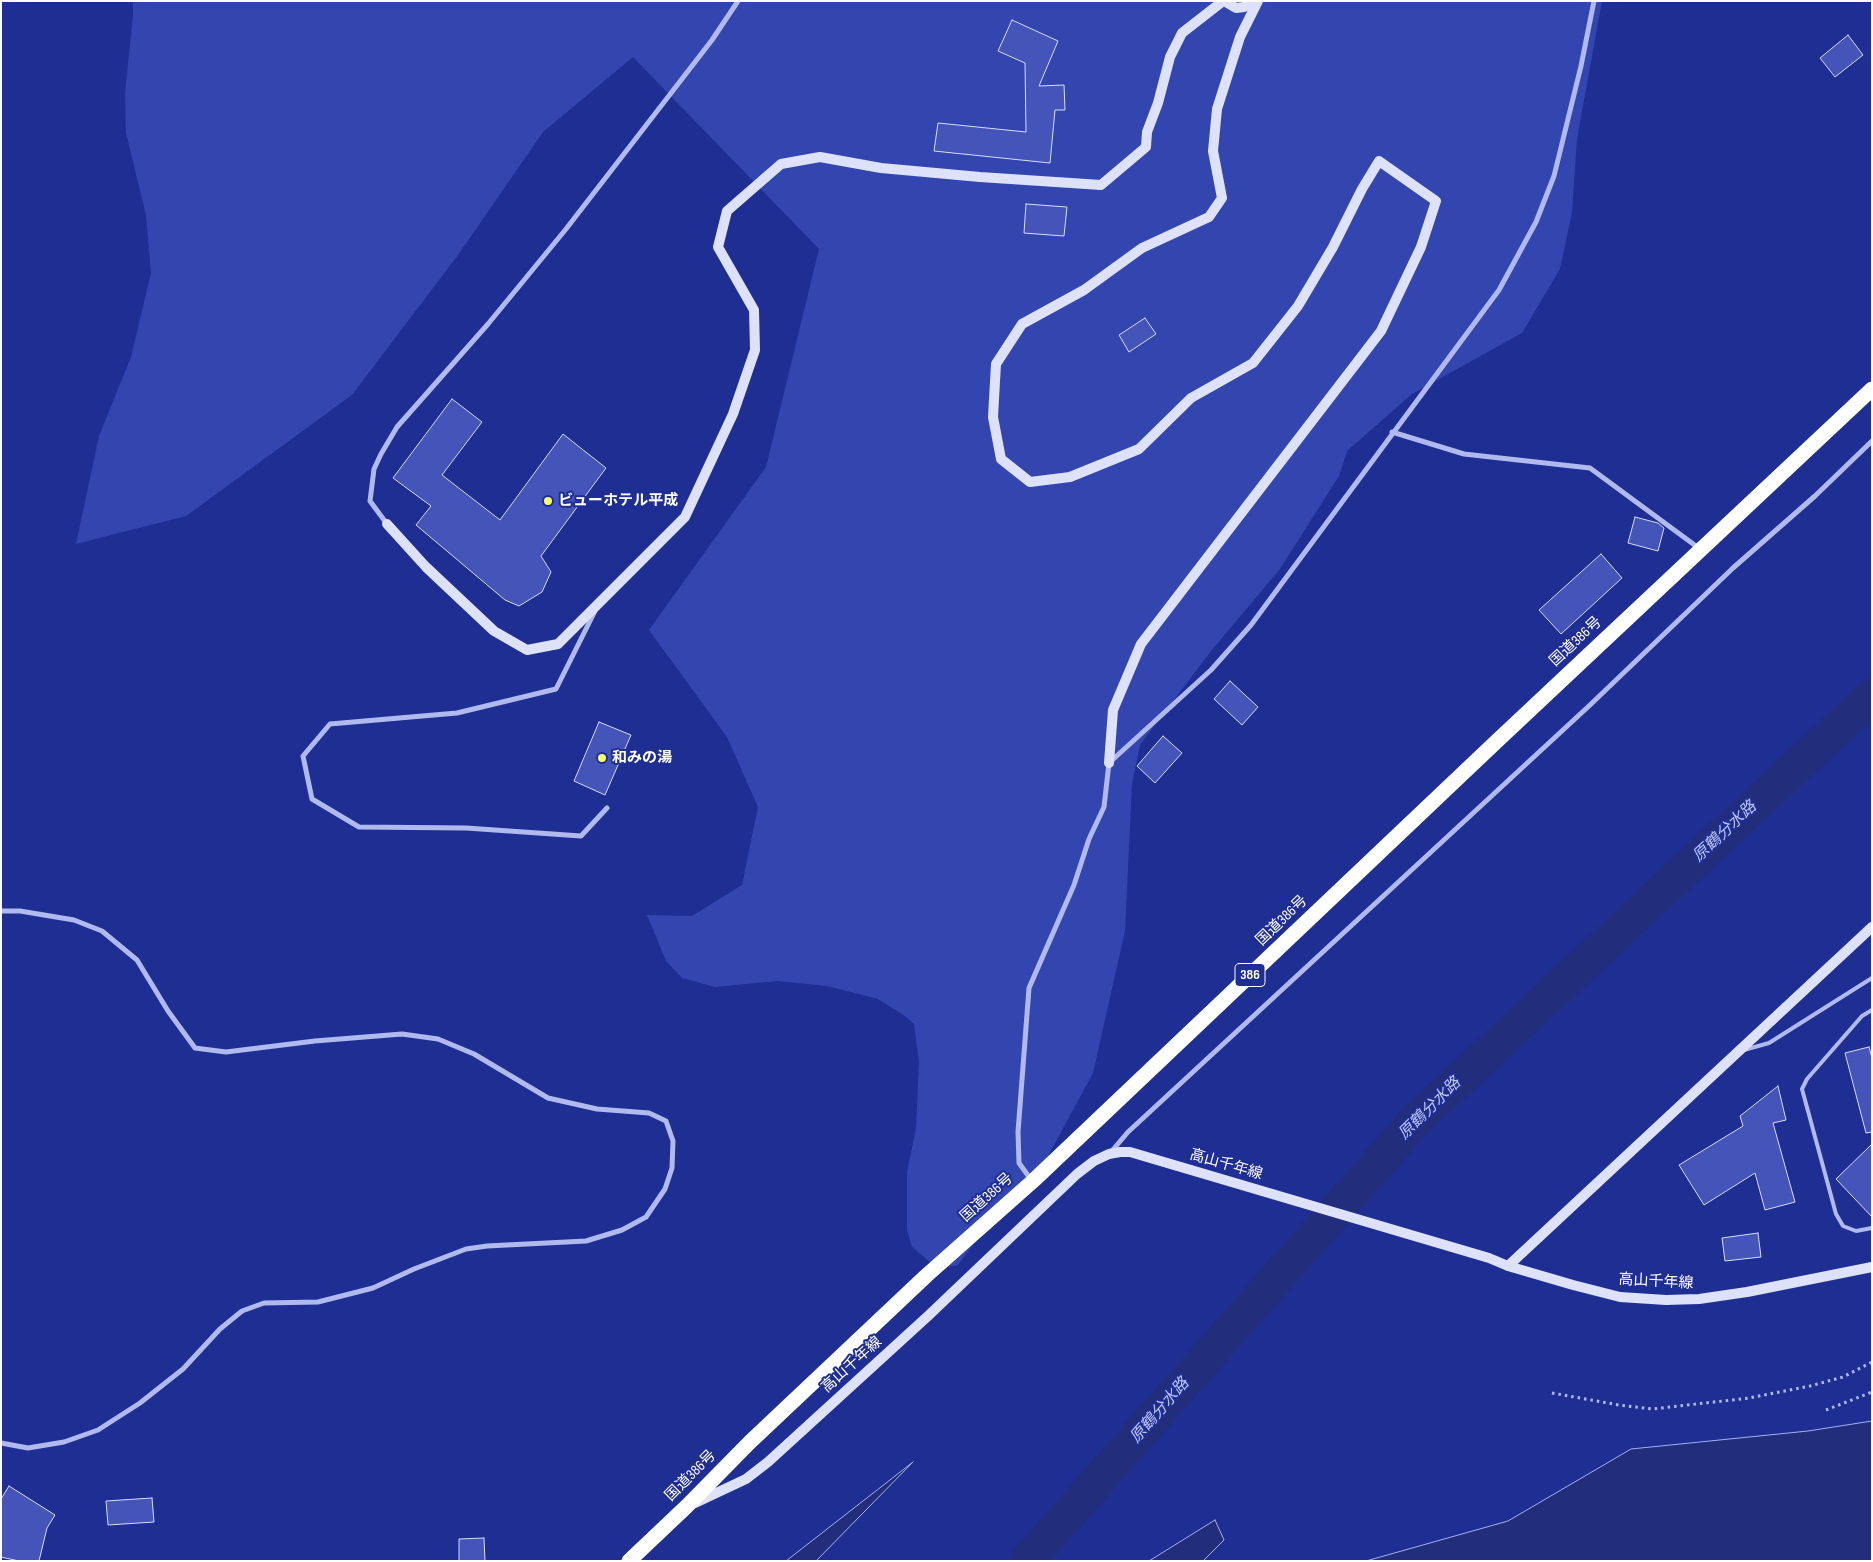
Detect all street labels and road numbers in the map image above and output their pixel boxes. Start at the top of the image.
street label: 国道386号 [1546,613,1606,671]
street label: 国道386号 [1253,892,1311,950]
road number: 386 [1235,964,1265,986]
street label: 高山千年線 [1187,1146,1265,1184]
street label: 国道386号 [957,1170,1017,1226]
street label: 高山千年線 [1618,1271,1694,1293]
street label: 高山千年線 [818,1333,886,1397]
street label: 国道386号 [662,1447,720,1505]

